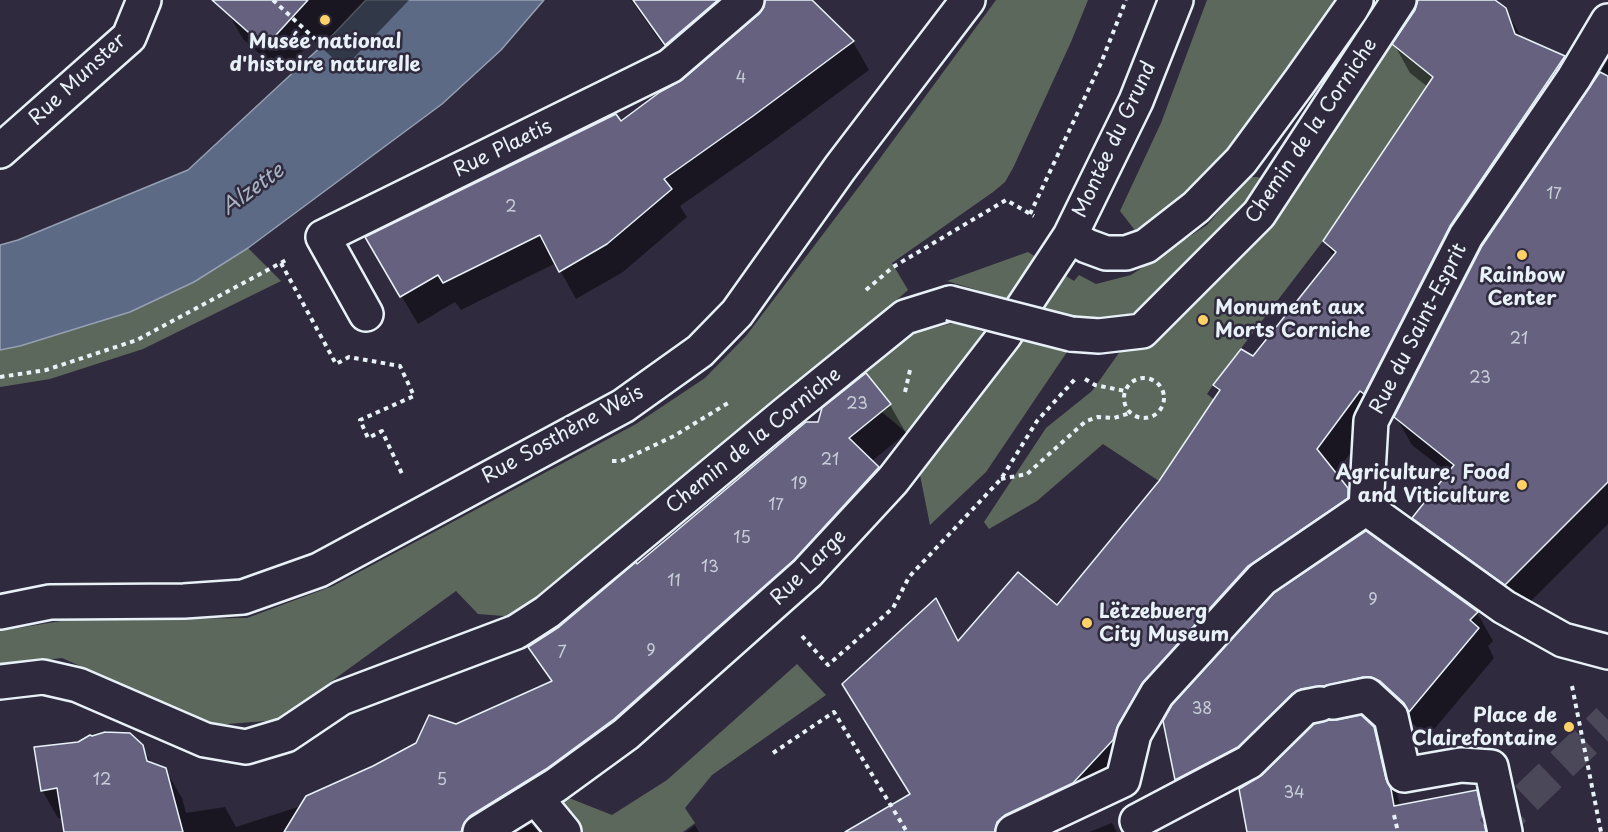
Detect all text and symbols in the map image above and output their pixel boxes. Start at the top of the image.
marker: Musée national d'histoire naturelle [318,13,332,27]
street label: Rue Munster [24,29,132,131]
place label: Musée national d'histoire naturelle [230,30,420,77]
street label: Chemin de la Corniche [1241,34,1383,228]
street label: Montée du Grund [1068,58,1162,222]
house number: 4 [736,69,746,89]
street label: Rue Plaetis [450,115,556,183]
water label: Alzette [217,159,289,221]
house number: 17 [1546,185,1562,205]
house number: 2 [505,198,517,218]
street label: Rue du Saint-Esprit [1366,240,1472,418]
marker: Rainbow Center [1515,248,1529,262]
place label: Rainbow Center [1479,264,1565,311]
place label: Monument aux Morts Corniche [1215,296,1371,343]
marker: Monument aux Morts Corniche [1196,313,1210,327]
house number: 21 [1510,330,1528,350]
street label: Chemin de la Corniche [662,363,846,519]
house number: 23 [1469,369,1491,389]
street label: Rue Sosthène Weis [478,381,648,489]
house number: 23 [846,395,868,415]
house number: 21 [821,451,839,471]
place label: Agriculture, Food and Viticulture [1336,461,1510,508]
house number: 19 [791,475,807,495]
marker: Agriculture, Food and Viticulture [1515,478,1529,492]
house number: 17 [768,496,784,516]
street label: Rue Large [766,525,852,611]
house number: 15 [733,529,751,549]
house number: 13 [701,558,719,578]
house number: 11 [667,572,681,592]
house number: 9 [1368,591,1378,611]
place label: Lëtzebuerg City Museum [1099,600,1229,647]
marker: Lëtzebuerg City Museum [1080,616,1094,630]
house number: 9 [646,642,656,662]
house number: 7 [557,644,567,664]
house number: 38 [1192,700,1212,720]
place label: Place de Clairefontaine [1412,704,1557,751]
marker: Place de Clairefontaine [1562,720,1576,734]
house number: 12 [93,771,111,791]
house number: 5 [437,771,447,791]
house number: 34 [1283,784,1305,804]

